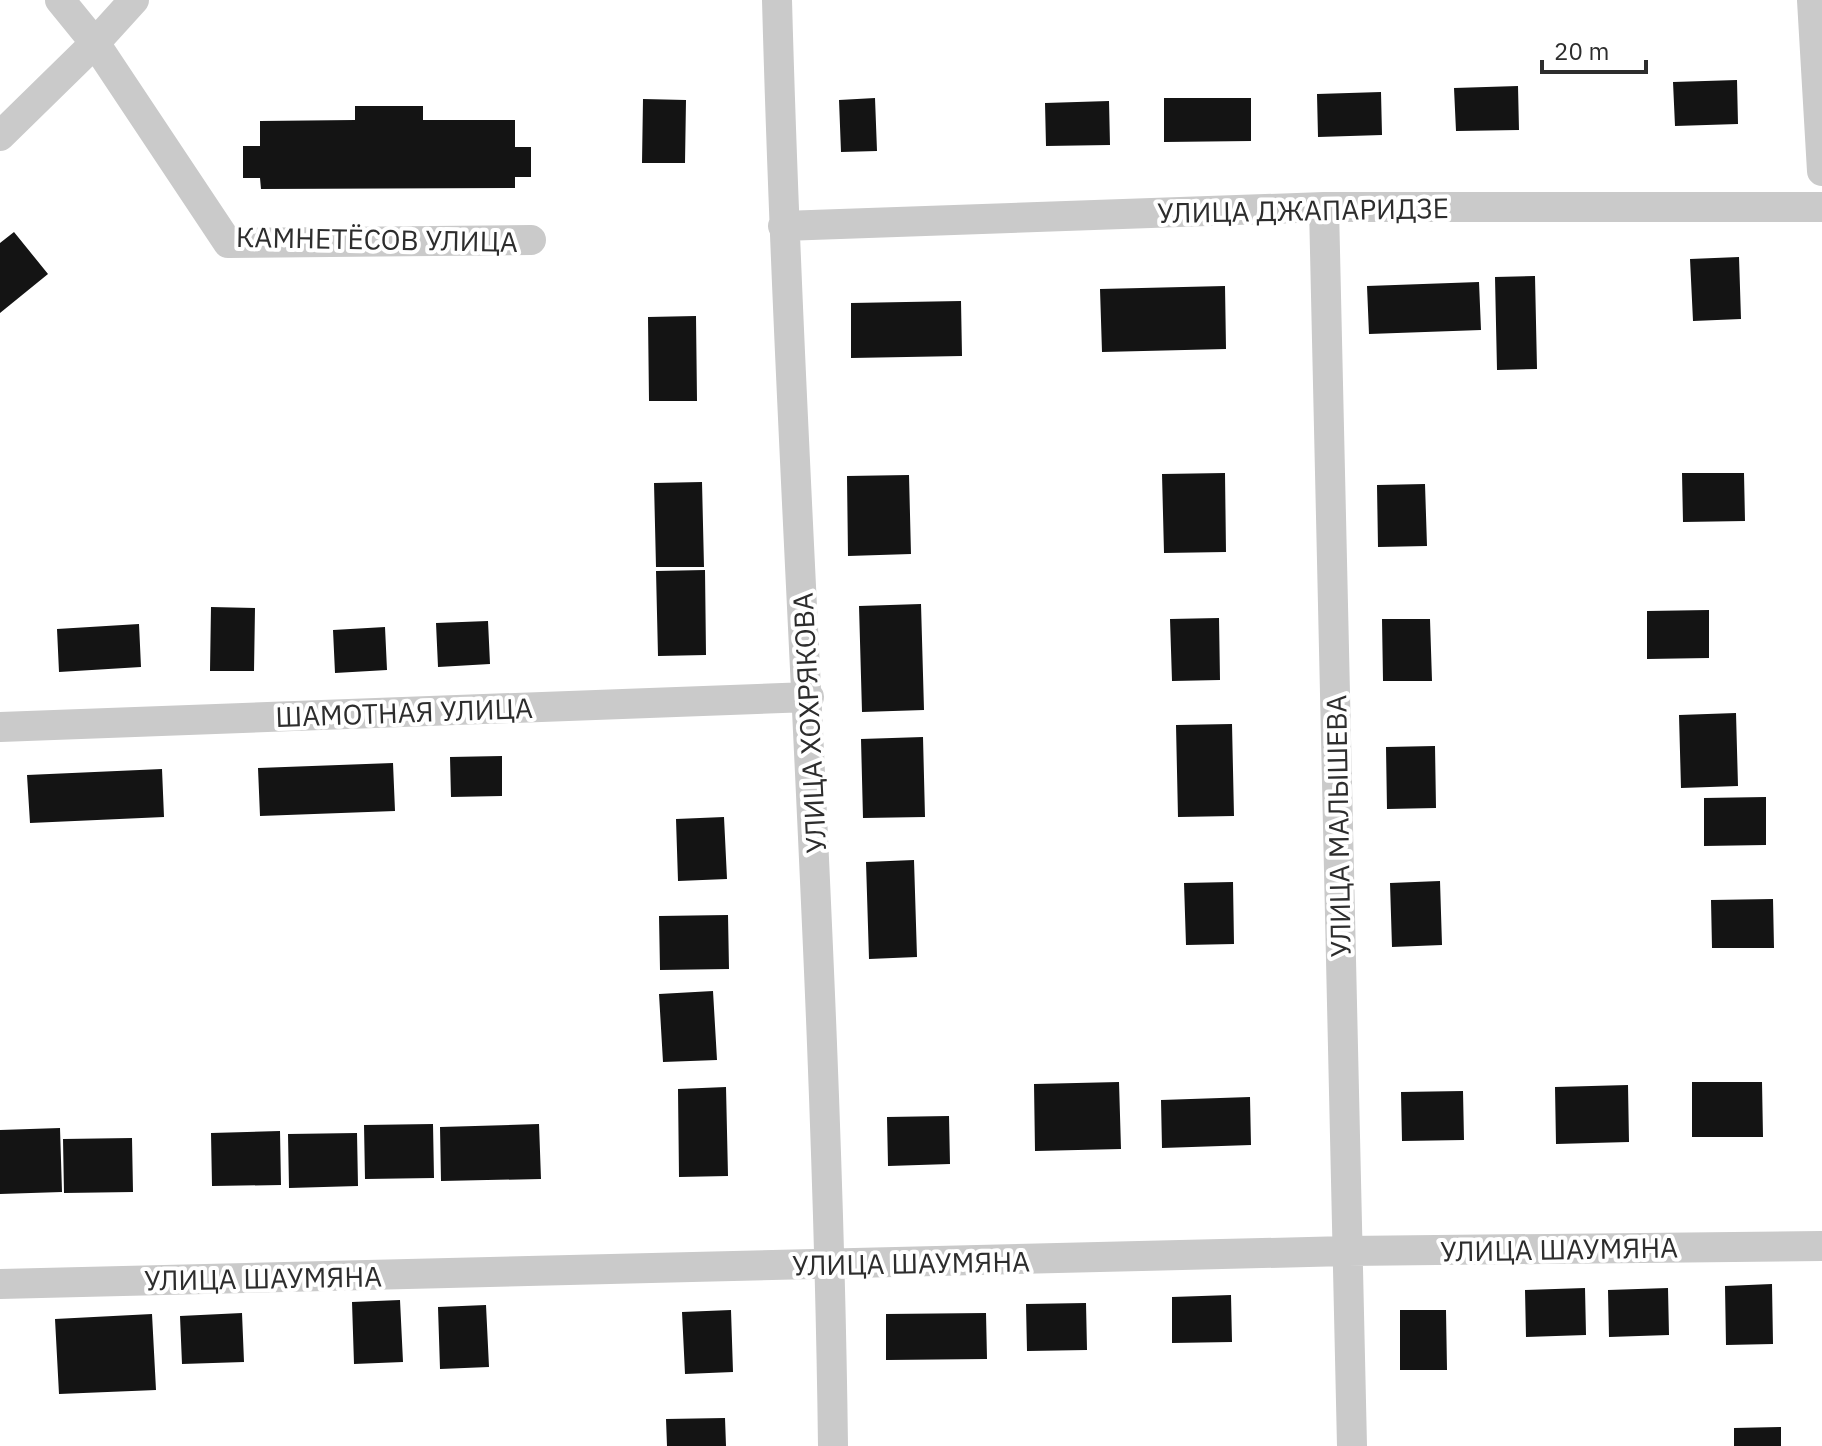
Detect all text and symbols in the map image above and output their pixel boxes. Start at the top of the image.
scale bar [1542,24,1646,74]
text: 20 m [1554,35,1609,67]
street label: УЛИЦА ДЖАПАРИДЗЕ [1157,189,1449,231]
street label: КАМНЕТЁСОВ УЛИЦА [236,218,518,260]
street label: УЛИЦА ХОХРЯКОВА [784,592,834,854]
street label: ШАМОТНАЯ УЛИЦА [275,689,533,735]
street label: УЛИЦА МАЛЫШЕВА [1317,694,1359,958]
street label: УЛИЦА ШАУМЯНА [1440,1228,1678,1270]
street label: УЛИЦА ШАУМЯНА [792,1242,1030,1284]
street label: УЛИЦА ШАУМЯНА [144,1257,382,1299]

